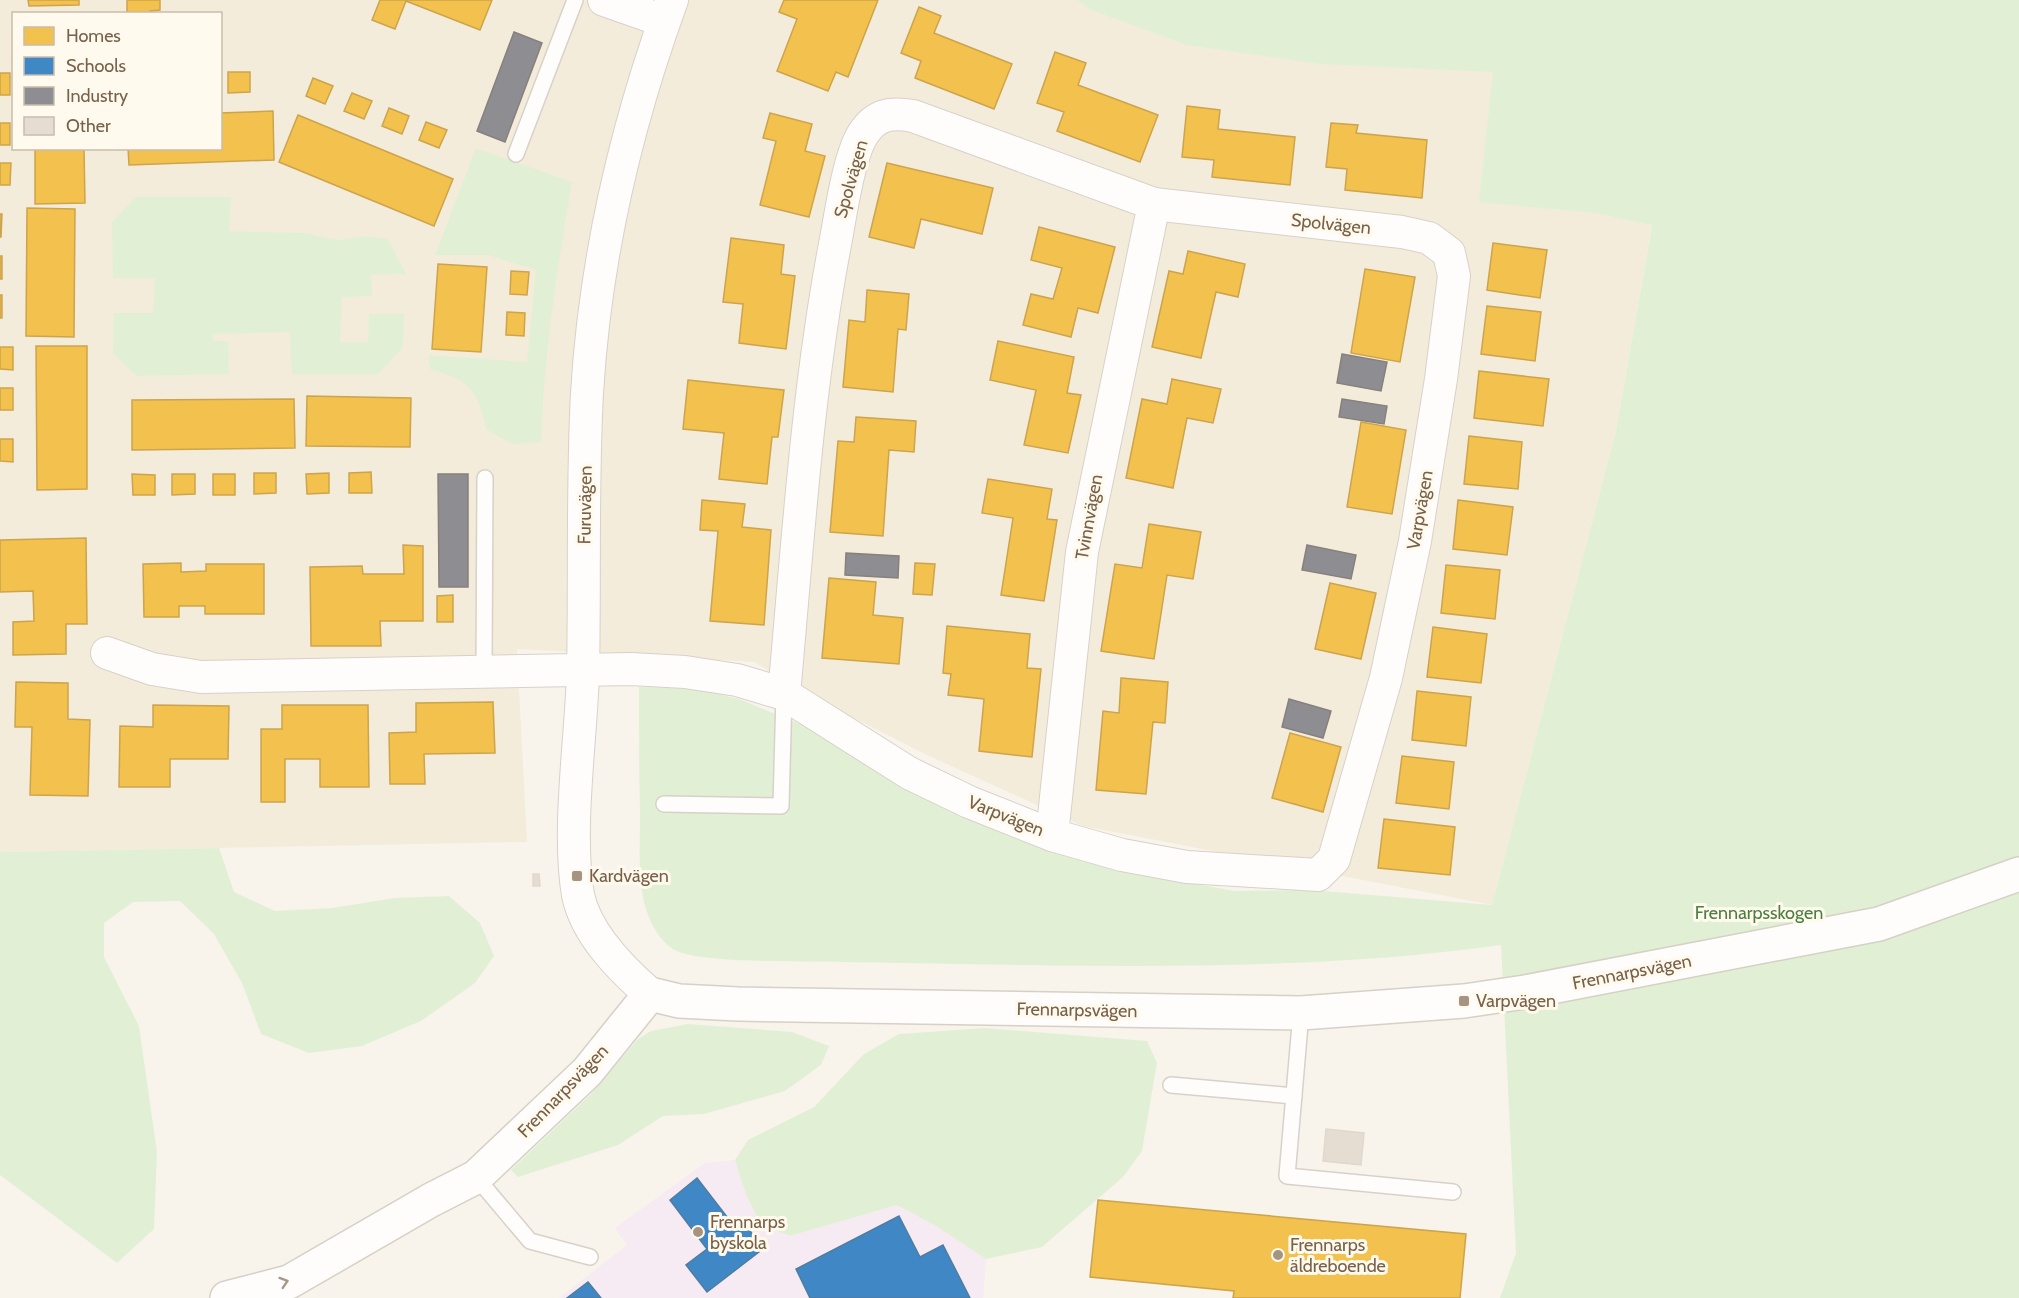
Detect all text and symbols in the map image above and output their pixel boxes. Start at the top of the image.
legend [12,12,222,150]
text: Homes [66,25,121,47]
text: Schools [66,55,126,77]
text: Industry [66,85,128,107]
text: Other [66,115,111,137]
street label: Spolvägen [829,137,873,221]
street label: Spolvägen [1290,209,1372,239]
street label: Furuvägen [573,465,597,545]
street label: Varpvägen [1402,469,1438,551]
street label: Tvinnvägen [1071,473,1107,561]
street label: Varpvägen [965,791,1047,841]
place label: Kardvägen [589,865,669,887]
marker: Kardvägen [570,869,584,883]
park label: Frennarpsskogen [1695,902,1823,924]
street label: Frennarpsvägen [1571,950,1693,994]
place label: Varpvägen [1476,990,1556,1012]
marker: Varpvägen [1457,994,1471,1008]
street label: Frennarpsvägen [1016,998,1138,1022]
street label: Frennarpsvägen [513,1040,613,1142]
place label: Frennarps byskola [710,1211,785,1254]
marker: Frennarps byskola [691,1225,705,1239]
place label: Frennarps äldreboende [1290,1234,1386,1277]
marker: Frennarps äldreboende [1271,1248,1285,1262]
one-way arrow [278,1277,289,1290]

